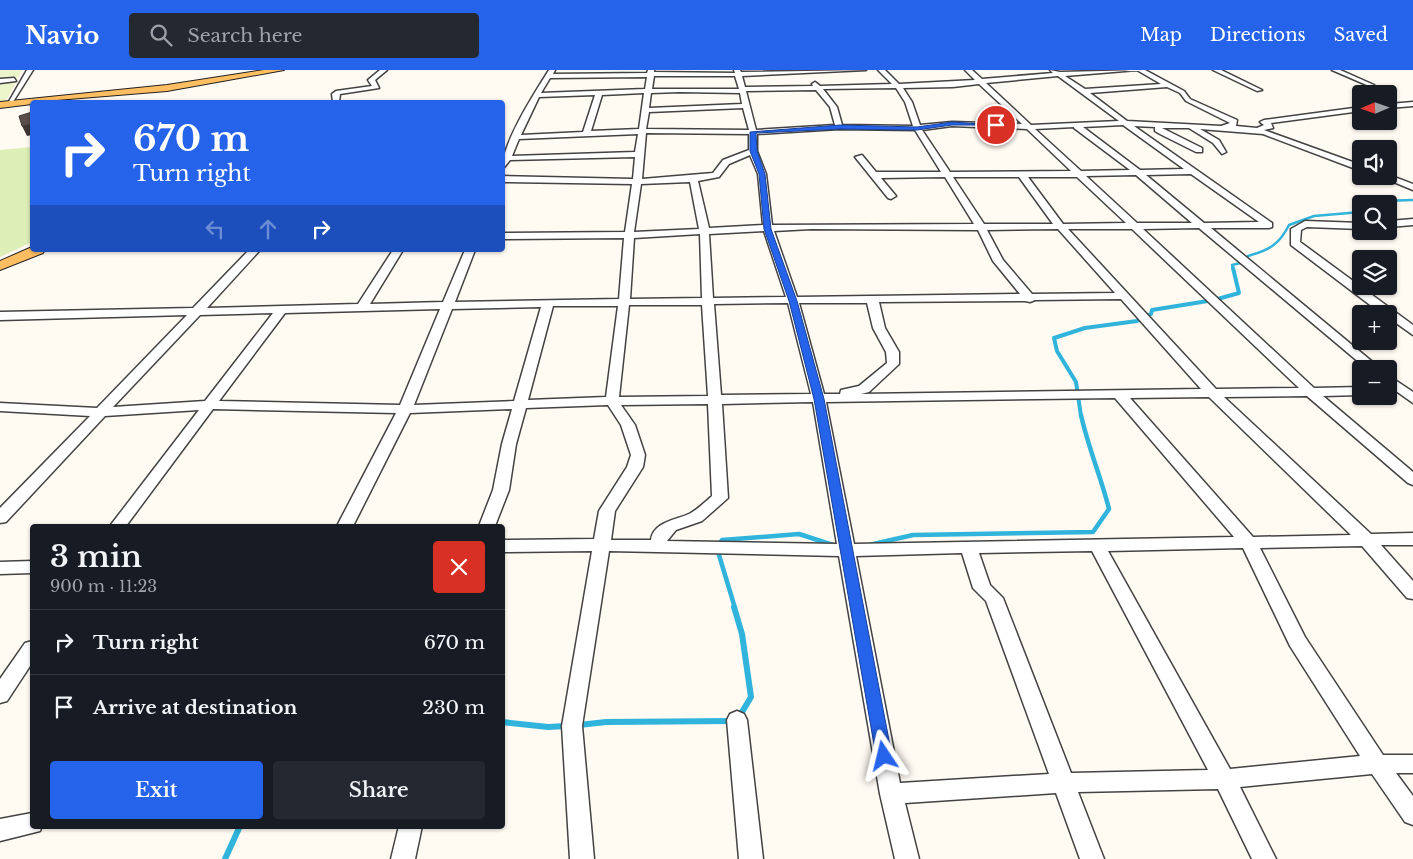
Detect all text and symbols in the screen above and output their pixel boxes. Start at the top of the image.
search box [129,13,479,58]
text: Navio [25,21,99,50]
icon: search [147,21,175,49]
text: Search here [187,24,302,47]
text: Map [1140,24,1182,46]
text: Directions [1210,24,1306,46]
text: Saved [1334,24,1388,46]
north arrow [1352,85,1398,130]
map controls [1352,85,1397,405]
pin [975,104,1017,146]
icon: arrive [982,111,1010,139]
text: 670 m [133,117,249,160]
icon: right [50,120,115,185]
button: sound [1352,140,1397,185]
text: Turn right [133,160,251,187]
button: search [1352,195,1397,240]
icon: left [201,215,229,243]
icon: ahead [254,215,282,243]
icon: right [307,215,335,243]
button: layers [1352,250,1397,295]
button: + [1352,305,1397,350]
button: − [1352,360,1397,405]
text: 3 min [50,538,142,575]
button: close [433,541,485,593]
text: 900 m · 11:23 [50,576,157,596]
icon: right [50,628,78,656]
text: Turn right [93,631,199,654]
text: 670 m [424,631,485,654]
icon: arrive [50,693,78,721]
text: Arrive at destination [93,696,297,719]
text: 230 m [422,696,485,719]
position arrow [857,729,909,781]
button: Exit [50,761,263,819]
button: Share [273,761,485,819]

